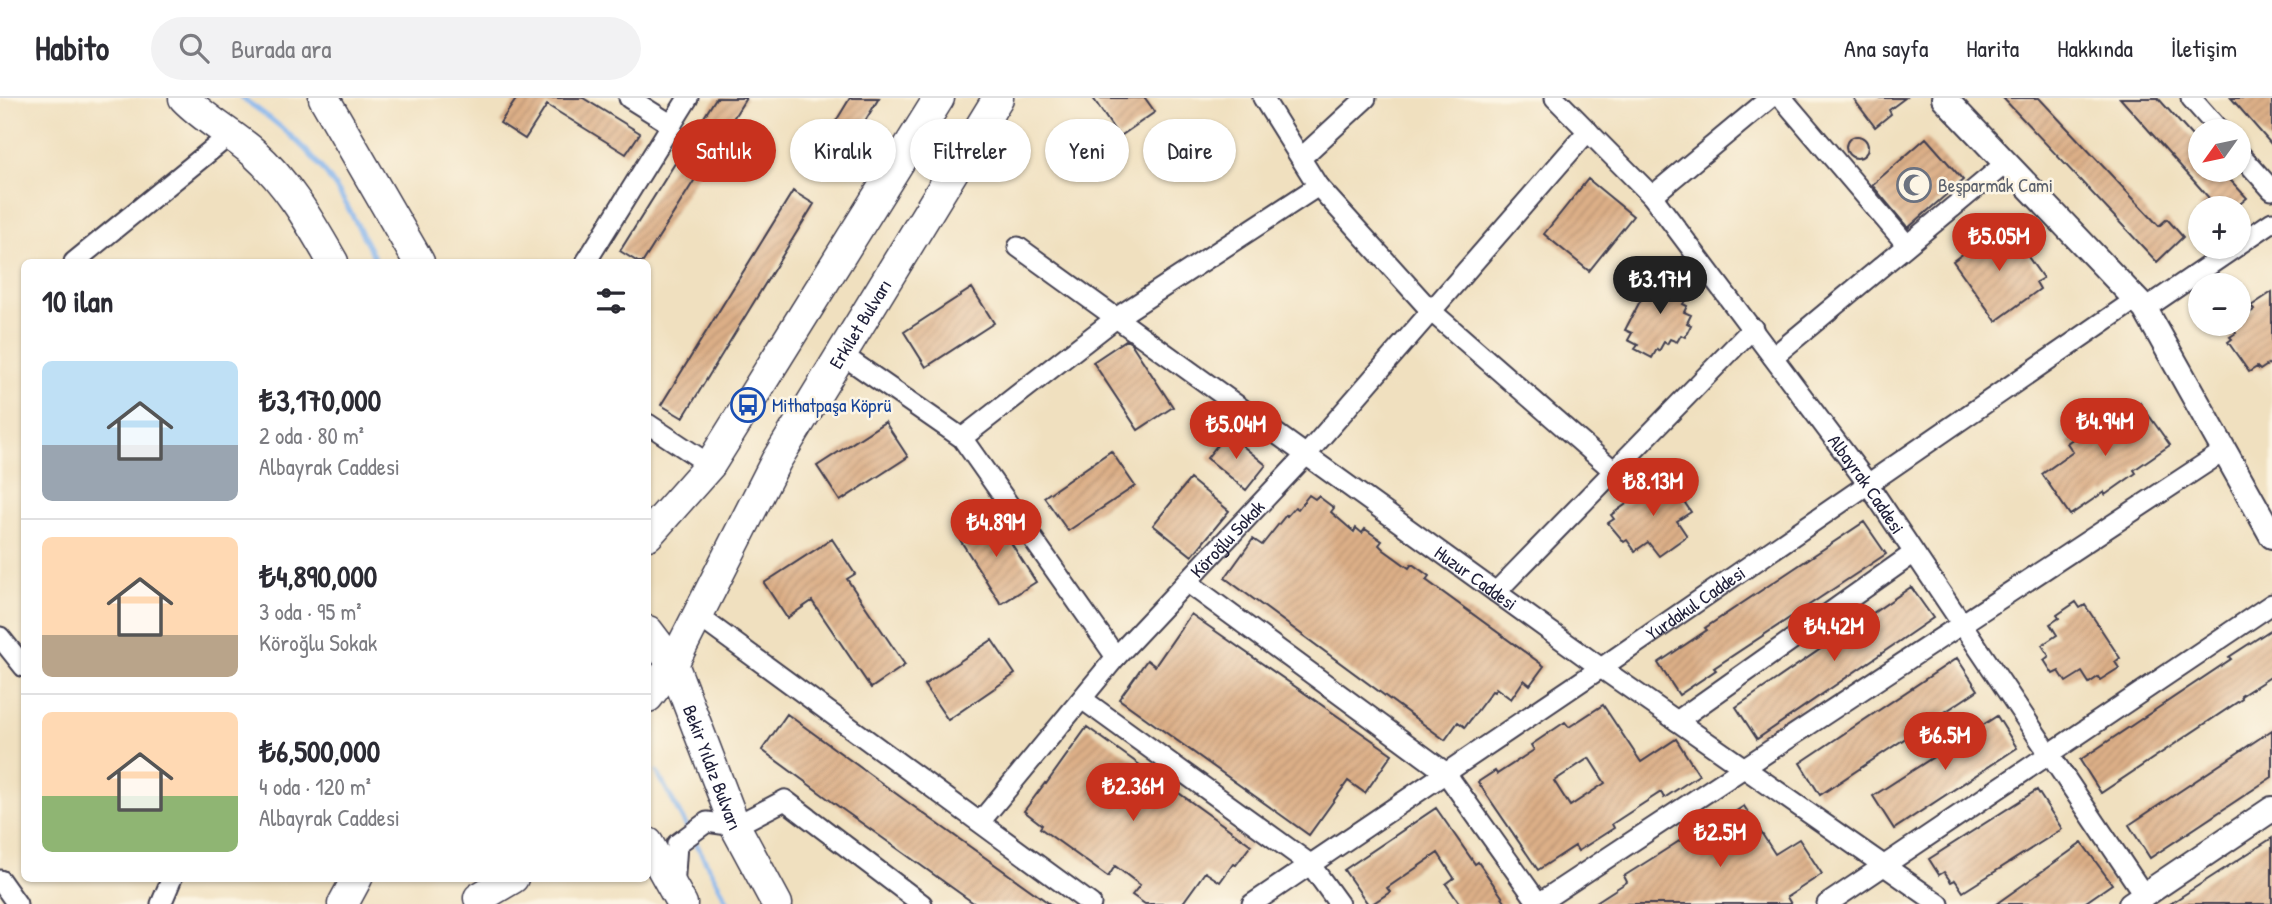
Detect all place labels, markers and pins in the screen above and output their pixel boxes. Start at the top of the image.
mosque icon: Beşparmak Cami [1895,166,1933,204]
place label: Beşparmak Cami [1938,172,2053,198]
pin: ₺5.05M [1942,214,2056,273]
pin: ₺3.17M [1603,256,1717,316]
bus stop icon: Mithatpaşa Köprü [729,386,767,424]
place label: Mithatpaşa Köprü [772,392,892,418]
pin: ₺4.94M [2048,398,2162,458]
pin: ₺5.04M [1179,402,1293,461]
pin: ₺8.13M [1596,458,1710,518]
pin: ₺4.89M [939,500,1053,559]
pin: ₺4.42M [1777,603,1891,663]
pin: ₺6.5M [1896,712,1994,772]
pin: ₺2.36M [1076,764,1190,823]
pin: ₺2.5M [1671,810,1769,869]

